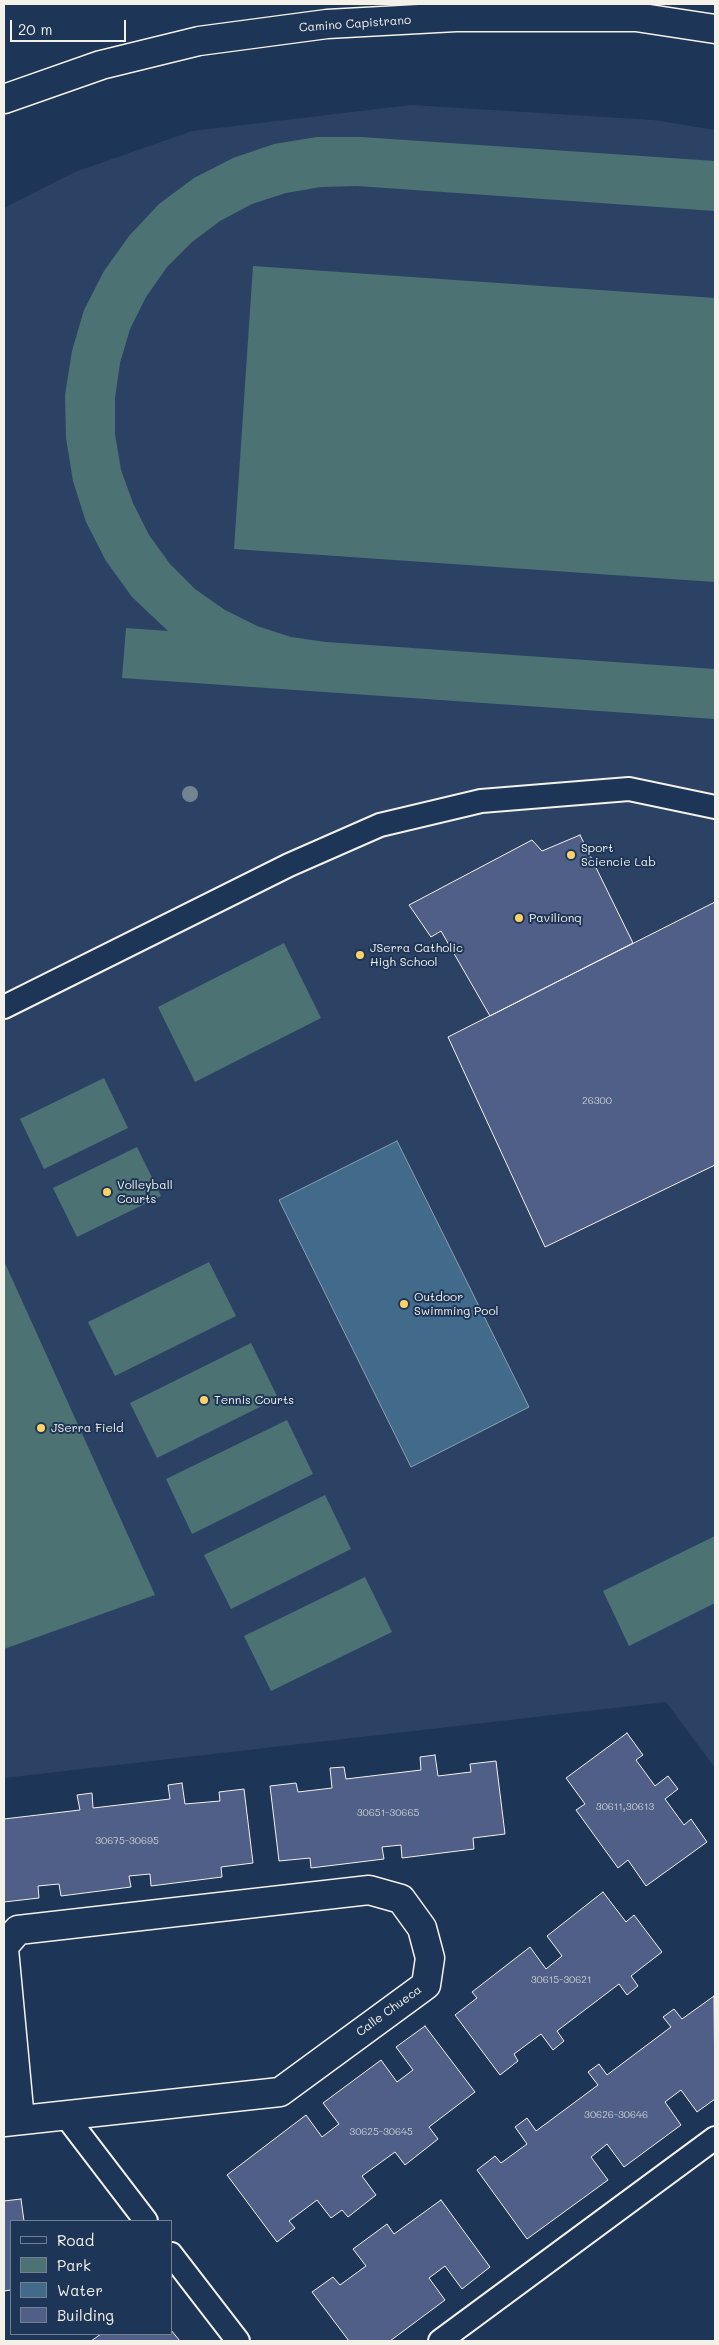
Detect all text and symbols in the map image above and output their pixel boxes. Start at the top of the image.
scale bar [12,10,129,42]
street label: Camino Capistrano [298,13,412,35]
text: 20 m [18,19,52,39]
place label: Sport Sciencie Lab [581,841,656,869]
marker: Sport Sciencie Lab [565,849,577,861]
place label: Pavilionq [529,911,582,925]
marker: Pavilionq [513,912,525,924]
place label: JSerra Catholic High School [370,941,463,969]
marker: JSerra Catholic High School [354,949,366,961]
house number: 26300 [582,1095,612,1107]
place label: Volleyball Courts [117,1178,173,1206]
marker: Volleyball Courts [101,1186,113,1198]
place label: Outdoor Swimming Pool [414,1290,499,1318]
marker: Outdoor Swimming Pool [398,1298,410,1310]
place label: Tennis Courts [214,1393,294,1407]
marker: Tennis Courts [198,1394,210,1406]
place label: JSerra Field [51,1421,124,1435]
marker: JSerra Field [35,1422,47,1434]
house number: 30611,30613 [596,1801,654,1813]
house number: 30651-30665 [357,1807,419,1819]
house number: 30675-30695 [95,1835,159,1847]
house number: 30615-30621 [531,1974,591,1986]
street label: Calle Chueca [354,1982,424,2040]
house number: 30626-30646 [584,2109,648,2121]
house number: 30625-30645 [349,2126,413,2138]
legend [10,2220,172,2335]
text: Road [57,2230,94,2250]
text: Park [57,2255,91,2275]
text: Water [57,2280,103,2300]
text: Building [57,2305,114,2325]

